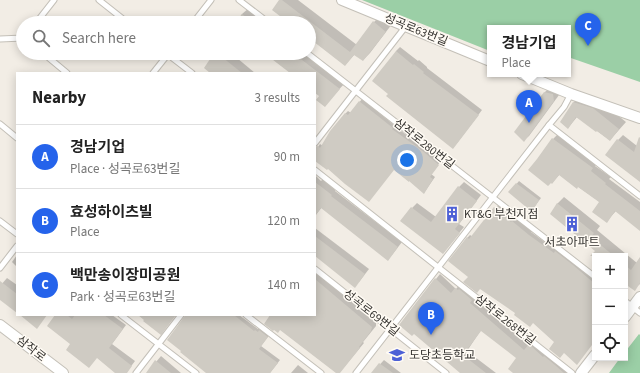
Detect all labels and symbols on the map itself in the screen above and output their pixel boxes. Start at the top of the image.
street label: 성곡로63번길 [382,10,450,50]
pin: C [575,13,601,46]
pin: A [516,90,542,123]
street label: 삼작로280번길 [390,115,458,173]
your location [397,150,417,170]
building icon: KT&G 부천지점 [443,205,461,223]
place label: KT&G 부천지점 [464,206,538,223]
building icon: 서초아파트 [563,215,581,233]
place label: 서초아파트 [544,234,600,251]
street label: 성곡로69번길 [339,286,403,340]
street label: 삼작로268번길 [471,291,539,349]
pin: B [418,302,444,335]
street label: 삼작로 [13,332,49,366]
school or university icon: 도당초등학교 [388,346,406,364]
place label: 도당초등학교 [409,347,475,364]

